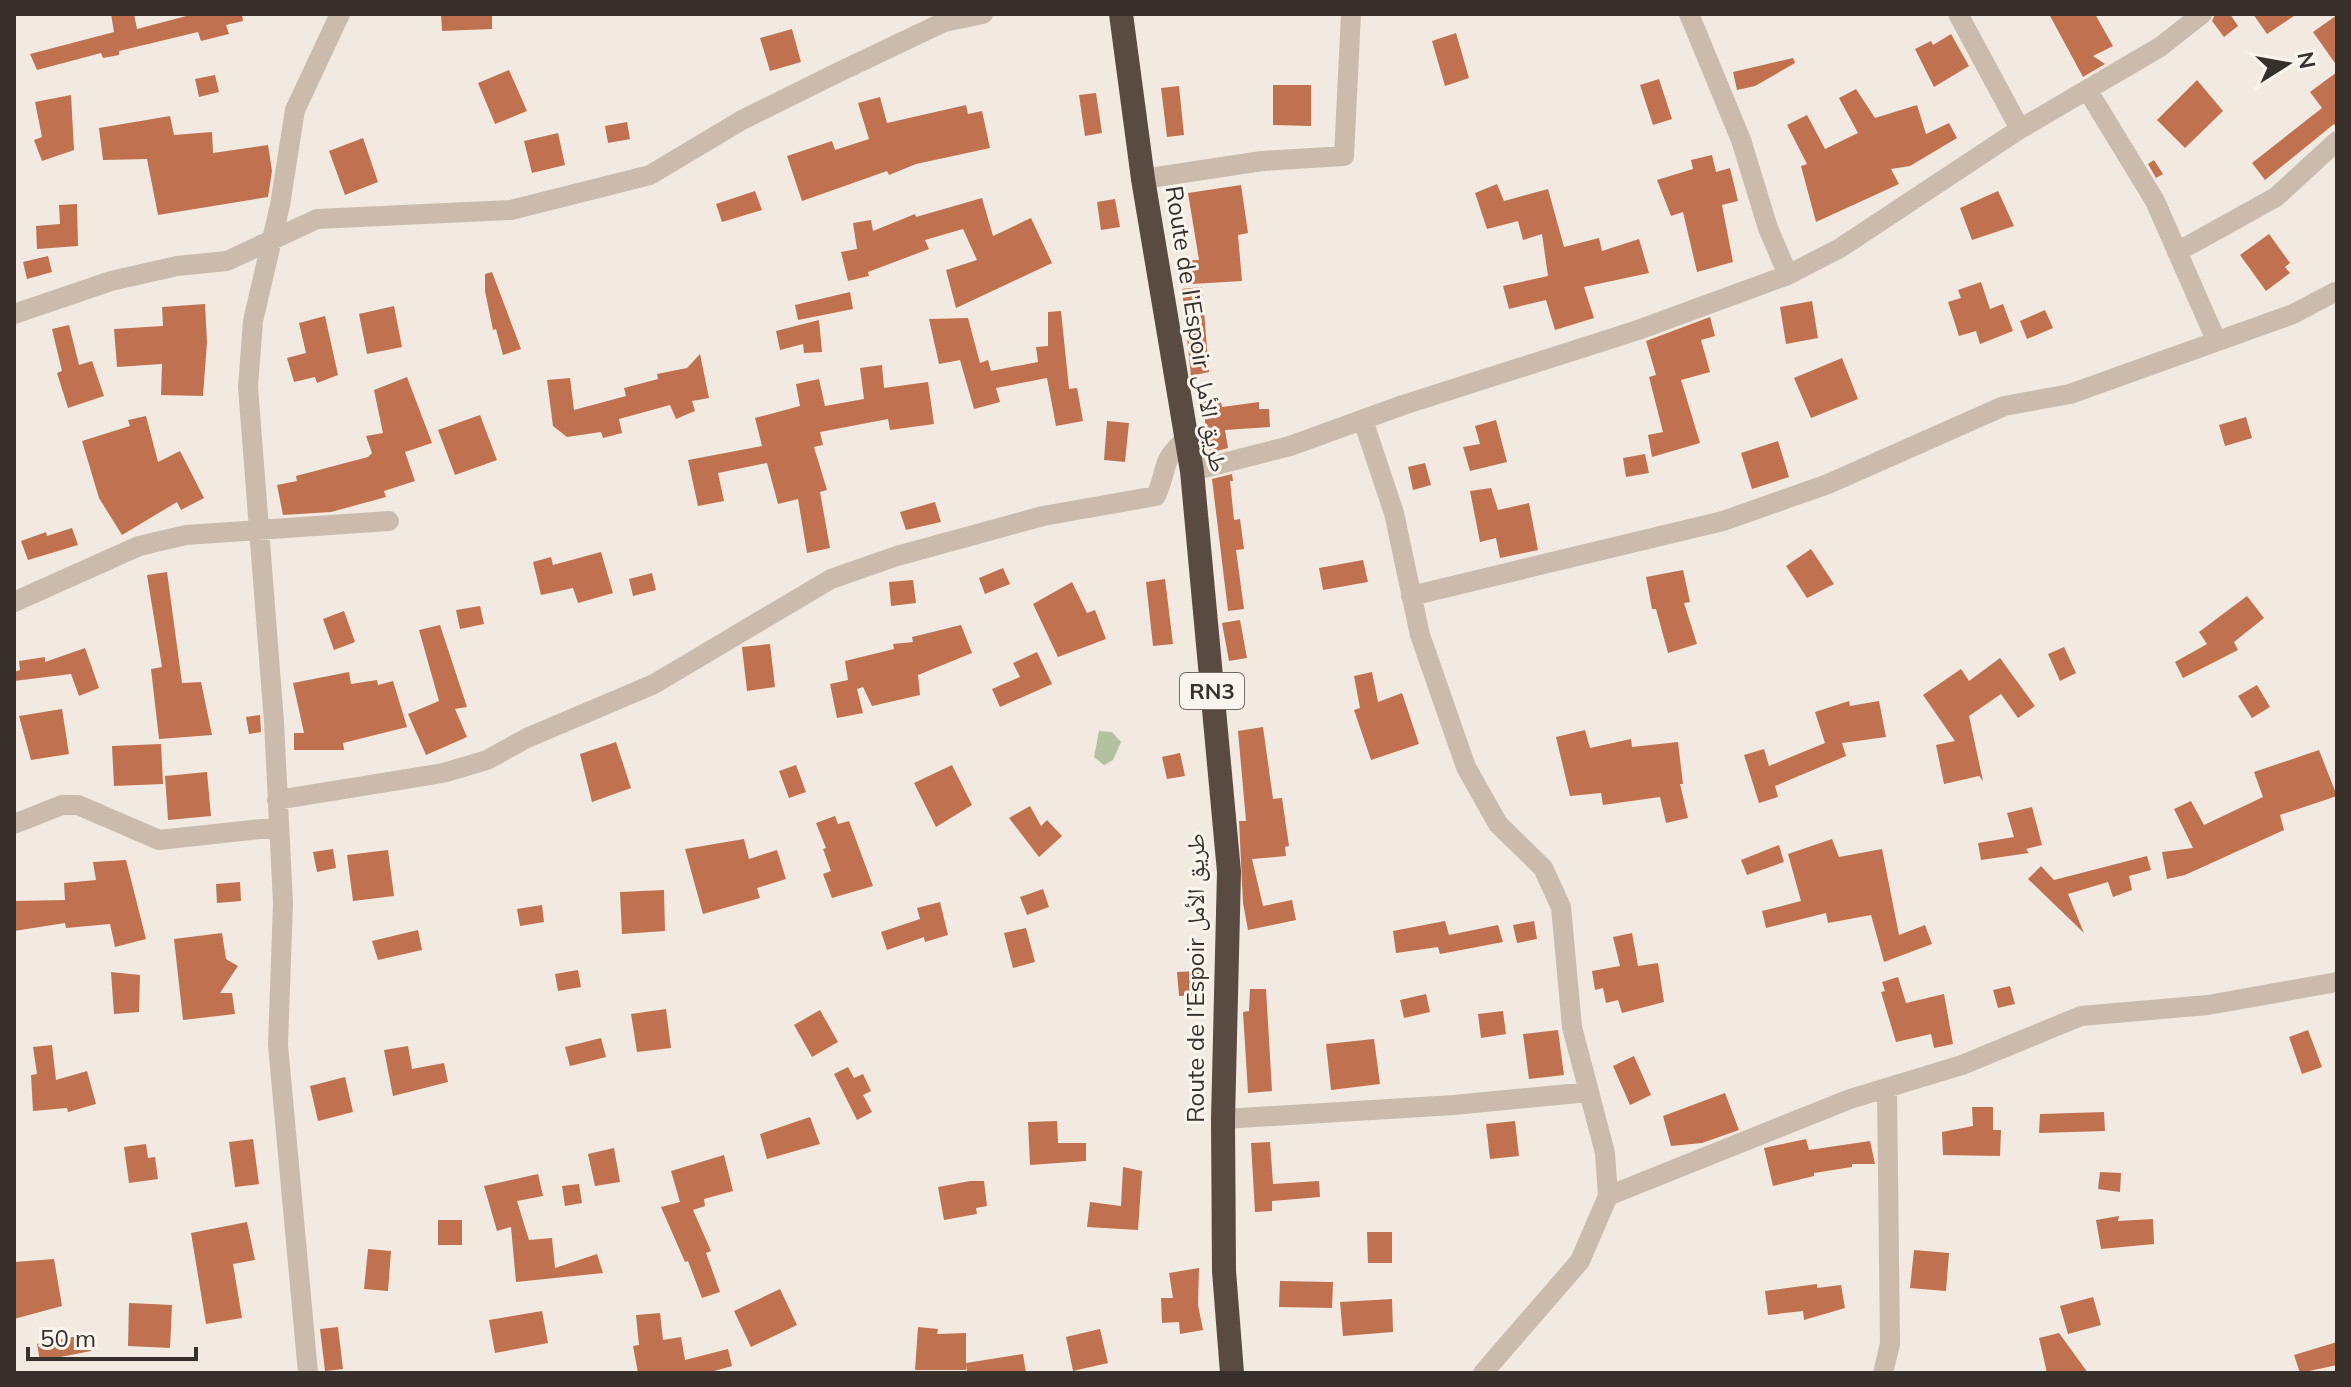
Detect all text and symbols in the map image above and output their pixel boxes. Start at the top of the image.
north arrow [2247,24,2327,104]
text: N [2291,49,2322,71]
street label: Route de l’Espoir طريق الأمل [1160,183,1234,474]
road number: RN3 [1180,673,1244,709]
street label: Route de l’Espoir طريق الأمل [1180,833,1210,1123]
scale bar [28,1311,196,1361]
text: 50 m [40,1323,96,1353]

